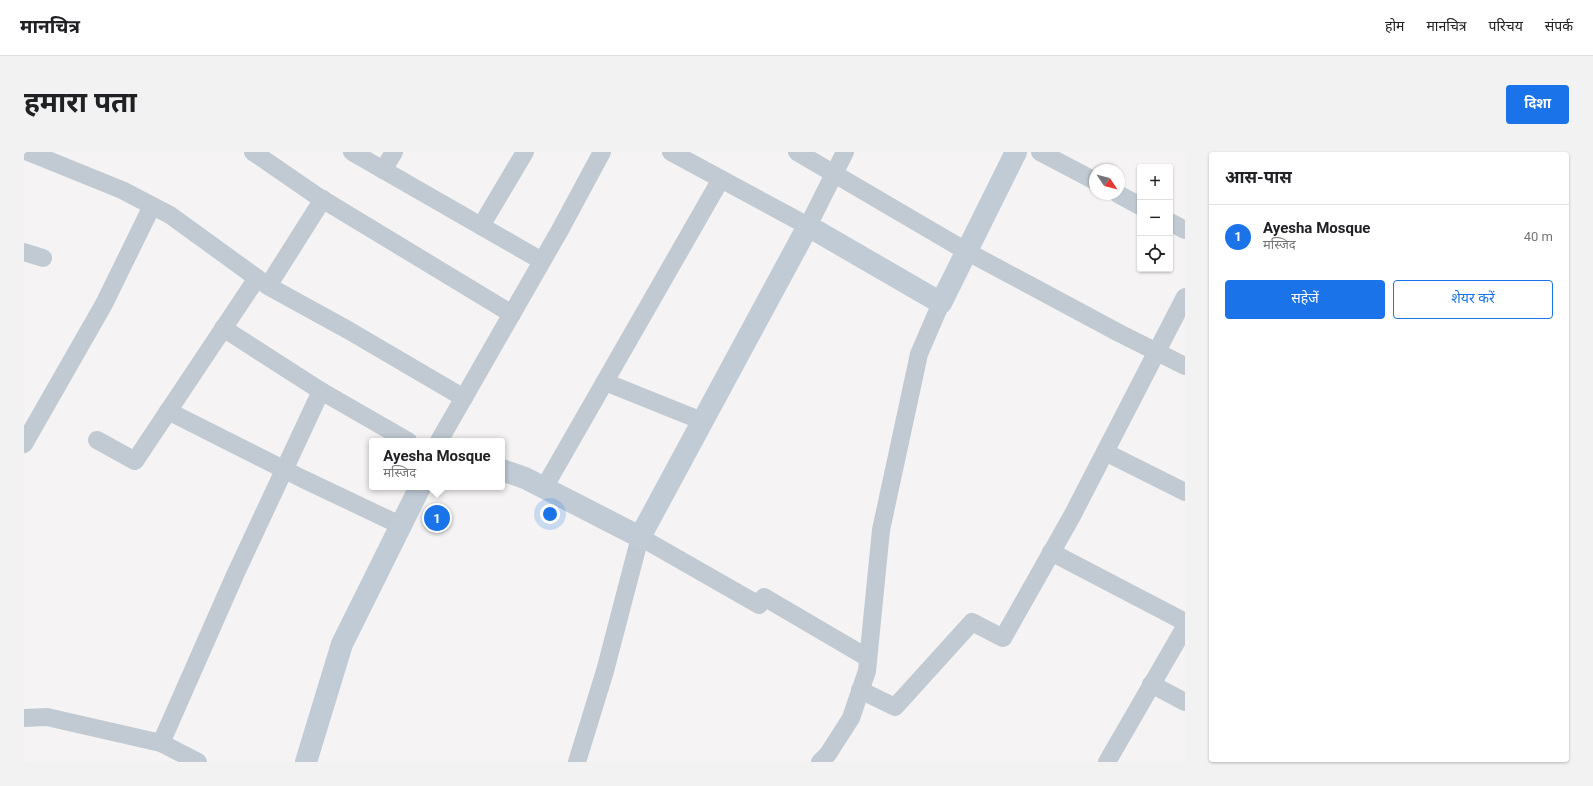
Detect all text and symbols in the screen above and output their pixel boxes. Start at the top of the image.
text: मानचित्र [20,15,80,38]
text: होम [1385,18,1404,34]
text: मानचित्र [1426,18,1467,34]
text: परिचय [1489,18,1523,34]
text: संपर्क [1545,18,1573,34]
button: दिशा [1506,85,1569,124]
text: हमारा पता [24,86,137,119]
north arrow [1089,164,1125,200]
map controls [1137,164,1173,272]
button: + [1137,164,1173,200]
text: आस-पास [1225,167,1292,187]
button: − [1137,200,1173,236]
text: Ayesha Mosque [1263,219,1370,237]
text: 1 [1234,229,1242,244]
text: 40 m [1524,229,1553,244]
button: locate [1137,236,1173,272]
text: मस्जिद [1263,237,1296,252]
button: सहेजें [1225,280,1385,319]
button: शेयर करें [1393,280,1553,319]
popup [369,438,505,490]
text: Ayesha Mosque [383,447,491,465]
text: मस्जिद [383,465,416,480]
pin: 1 [424,503,450,533]
your location [540,504,560,524]

